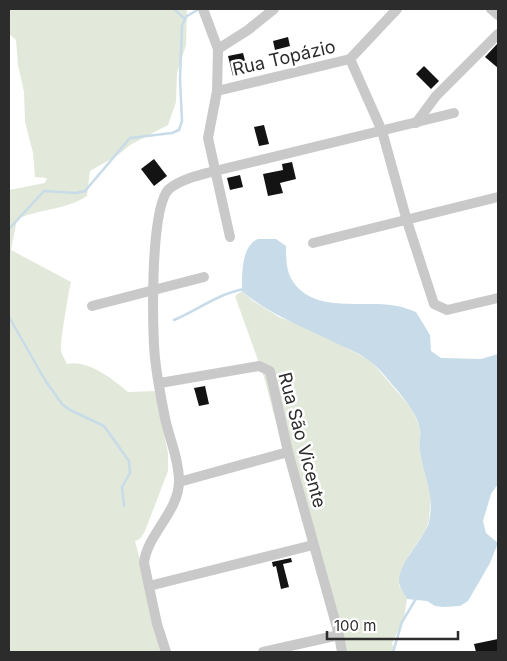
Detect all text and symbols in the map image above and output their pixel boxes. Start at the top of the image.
street label: Rua Topázio [230,35,337,80]
street label: Rua São Vicente [274,370,331,510]
scale bar [327,608,458,640]
text: 100 m [334,616,376,635]

